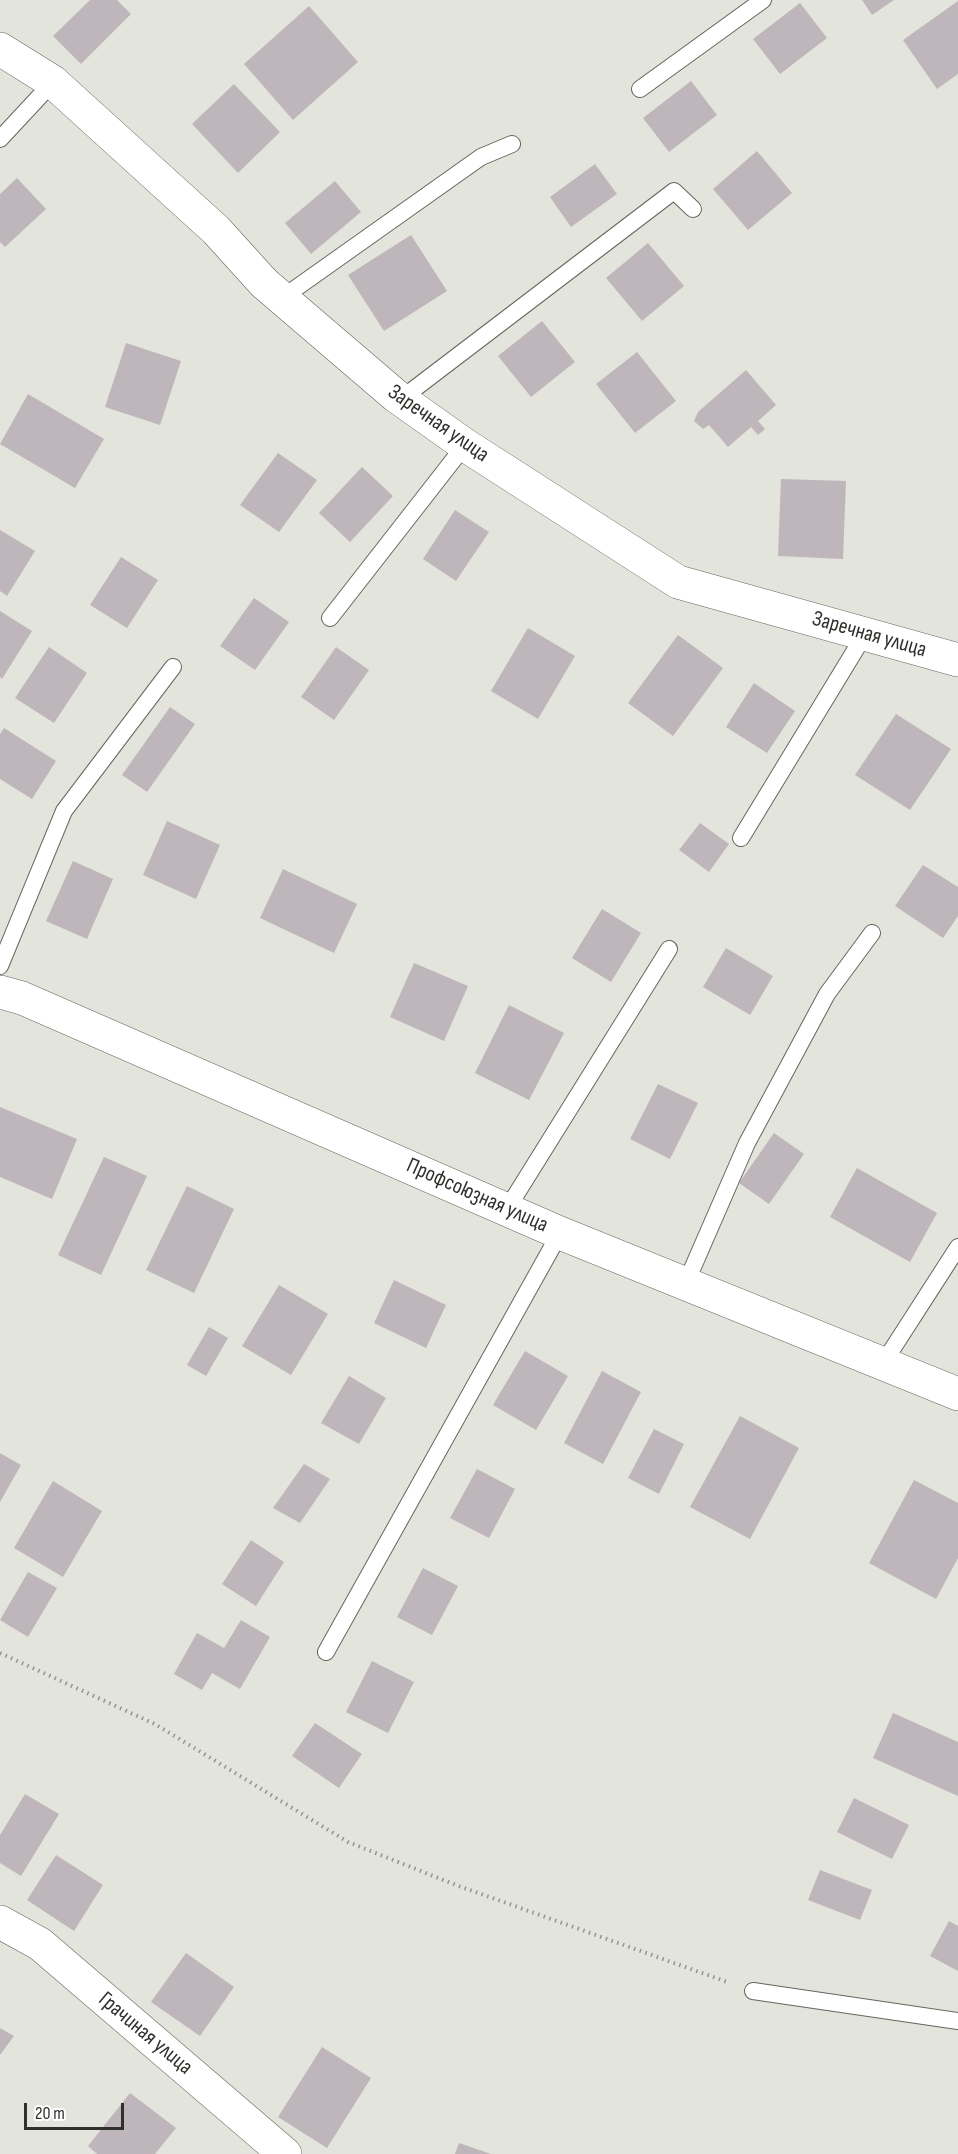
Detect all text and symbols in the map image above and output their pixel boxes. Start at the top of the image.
street label: Заречная улица [382,379,494,469]
street label: Заречная улица [809,606,929,664]
street label: Профсоюзная улица [402,1153,552,1239]
street label: Грачиная улица [93,1987,197,2081]
scale bar [27,2091,128,2129]
text: 20 m [35,2103,65,2124]

